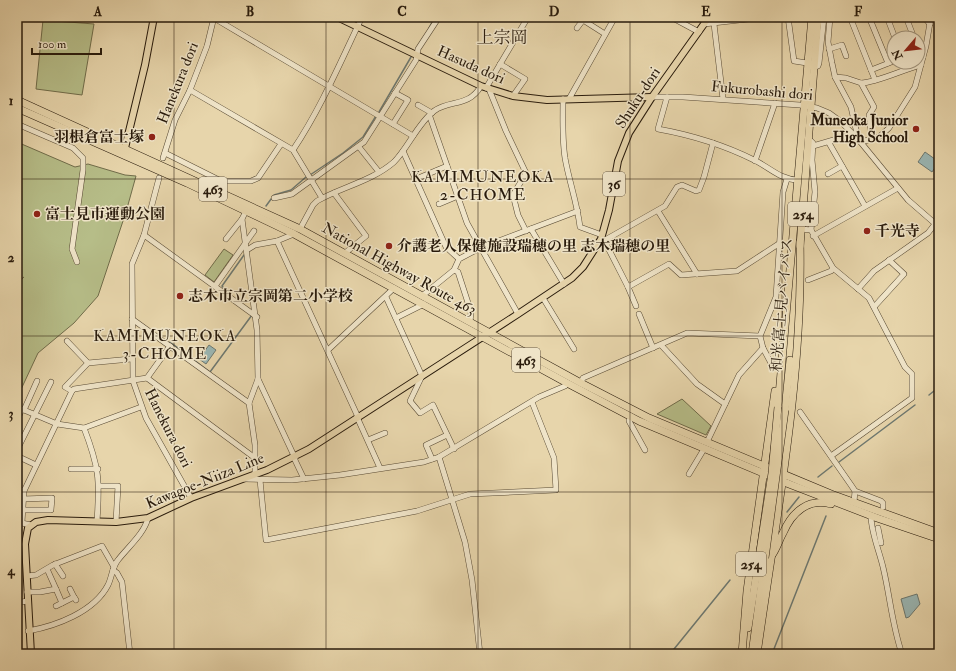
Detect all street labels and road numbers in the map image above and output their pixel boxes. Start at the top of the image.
street label: Hanekura dori [153,39,203,127]
street label: Hasuda dori [434,42,508,88]
street label: Shuku-dori [611,64,665,132]
street label: Fukurobashi dori [710,77,814,105]
road number: 36 [603,172,625,196]
road number: 463 [199,177,227,201]
road number: 254 [788,202,818,226]
street label: National Highway Route 463 [318,219,480,319]
street label: 和光富士見バイパス [767,237,797,373]
road number: 463 [512,348,540,372]
street label: Hanekura dori [140,385,196,471]
street label: Kawagoe-Niiza Line [143,449,267,513]
road number: 254 [736,552,766,576]

